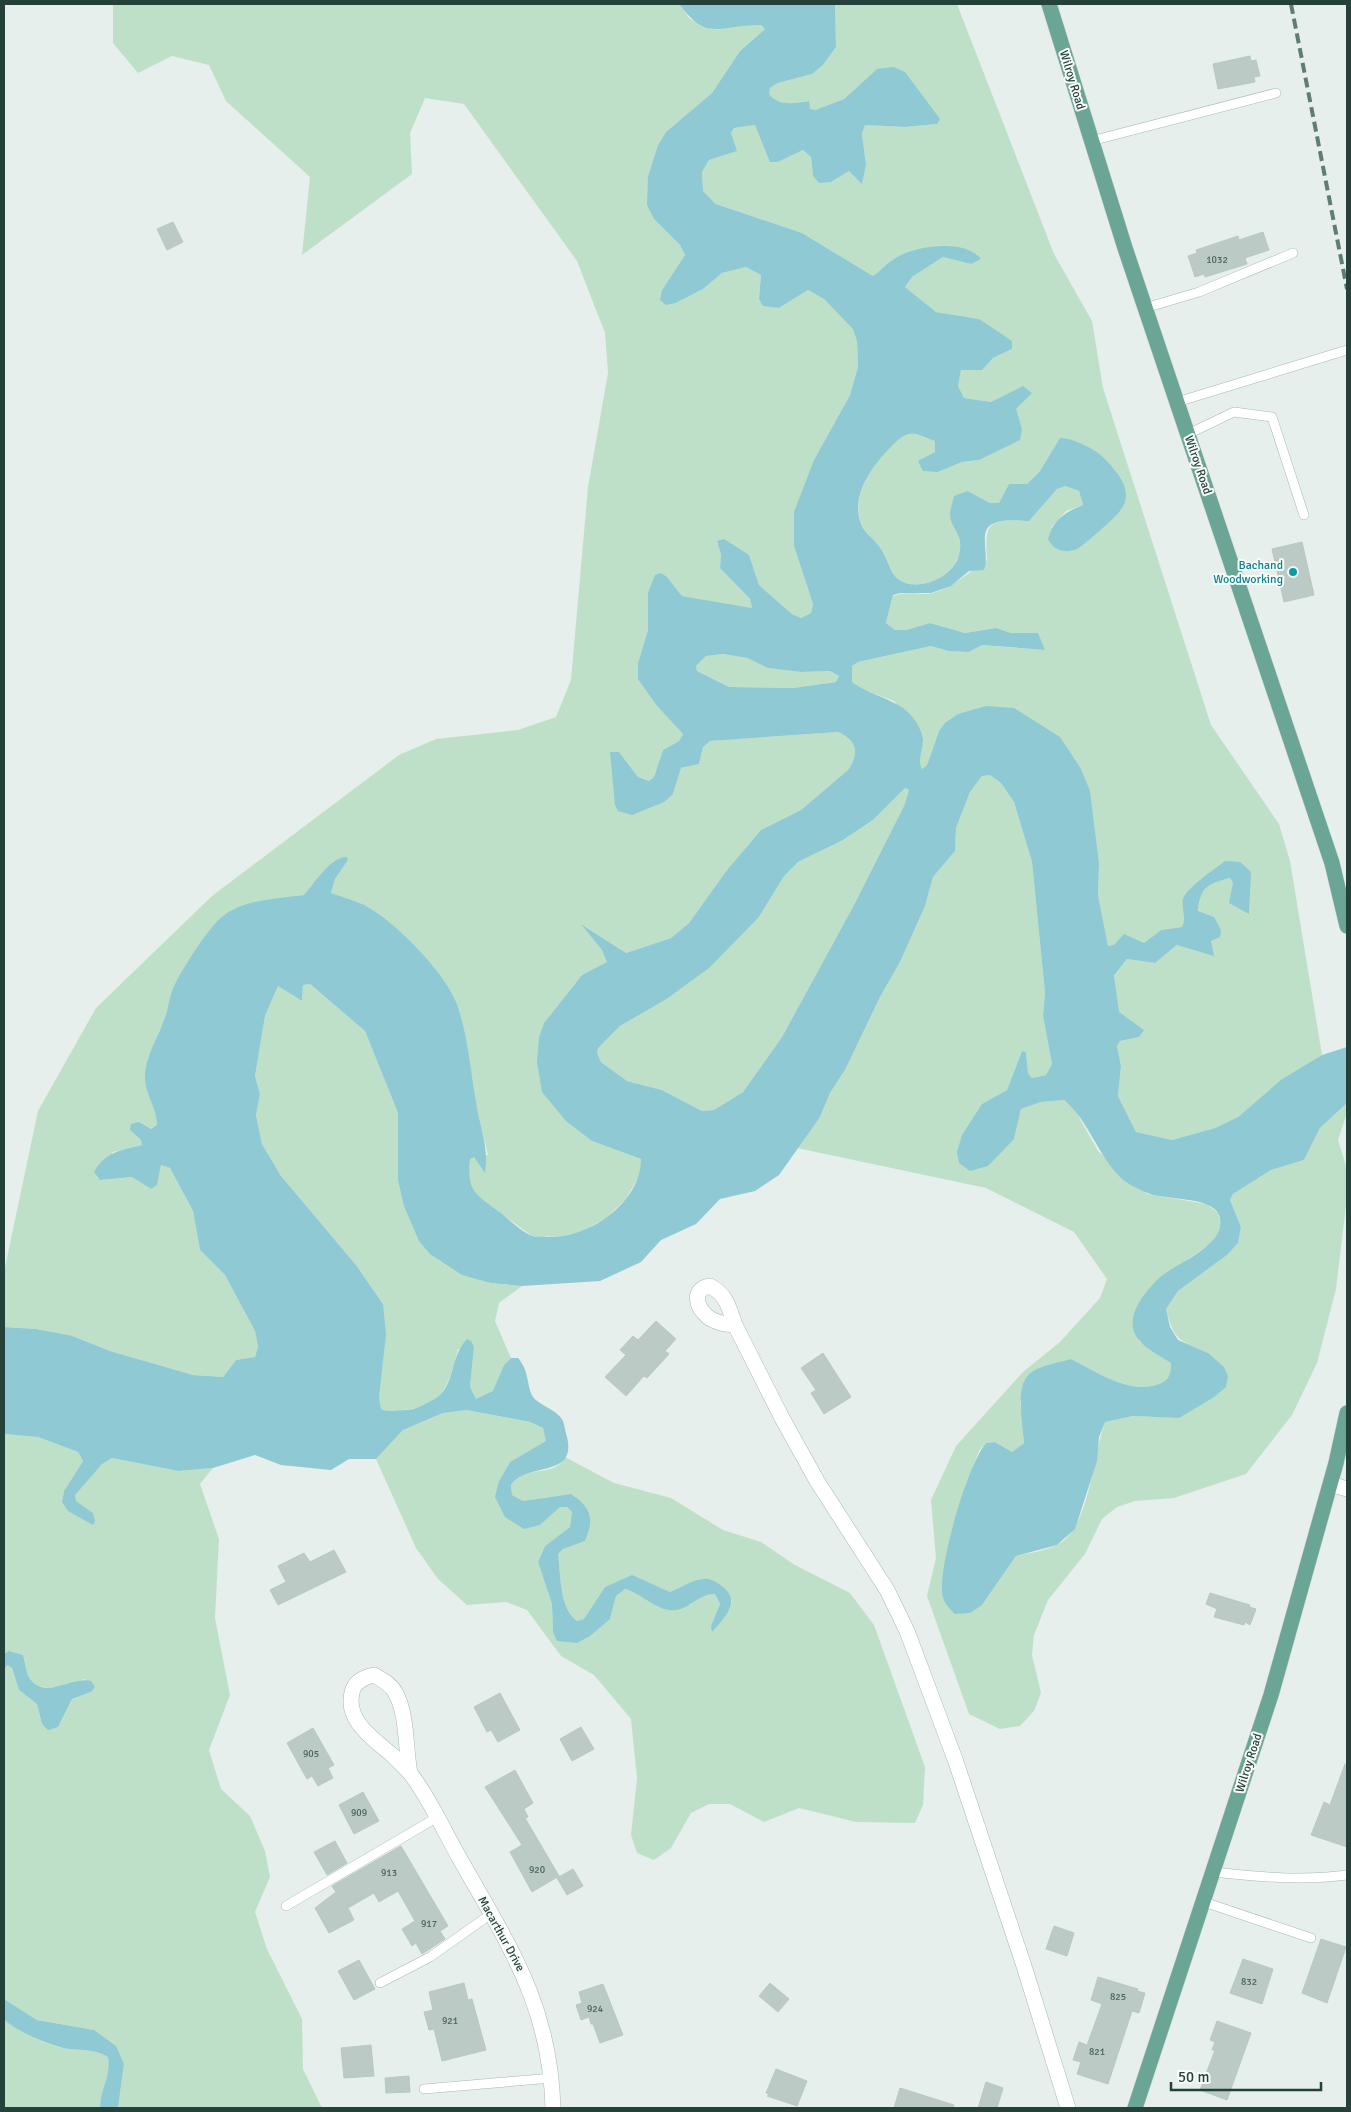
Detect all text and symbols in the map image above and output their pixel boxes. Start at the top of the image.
street label: Wilroy Road [1056,49,1088,111]
house number: 1032 [1206,254,1228,266]
street label: Wilroy Road [1181,434,1215,496]
place label: Bachand Woodworking [1213,558,1283,587]
marker: Bachand Woodworking [1287,566,1299,578]
street label: Wilroy Road [1232,1732,1266,1794]
house number: 905 [303,1748,319,1760]
house number: 909 [351,1807,367,1819]
house number: 920 [529,1864,545,1876]
house number: 913 [381,1867,397,1879]
street label: Macarthur Drive [474,1894,528,1974]
house number: 917 [421,1918,437,1930]
house number: 832 [1241,1976,1257,1988]
house number: 825 [1110,1991,1126,2003]
house number: 924 [587,2003,604,2015]
house number: 921 [442,2015,458,2027]
house number: 821 [1089,2046,1105,2058]
scale bar [1171,2060,1321,2092]
text: 50 m [1178,2068,1209,2086]

